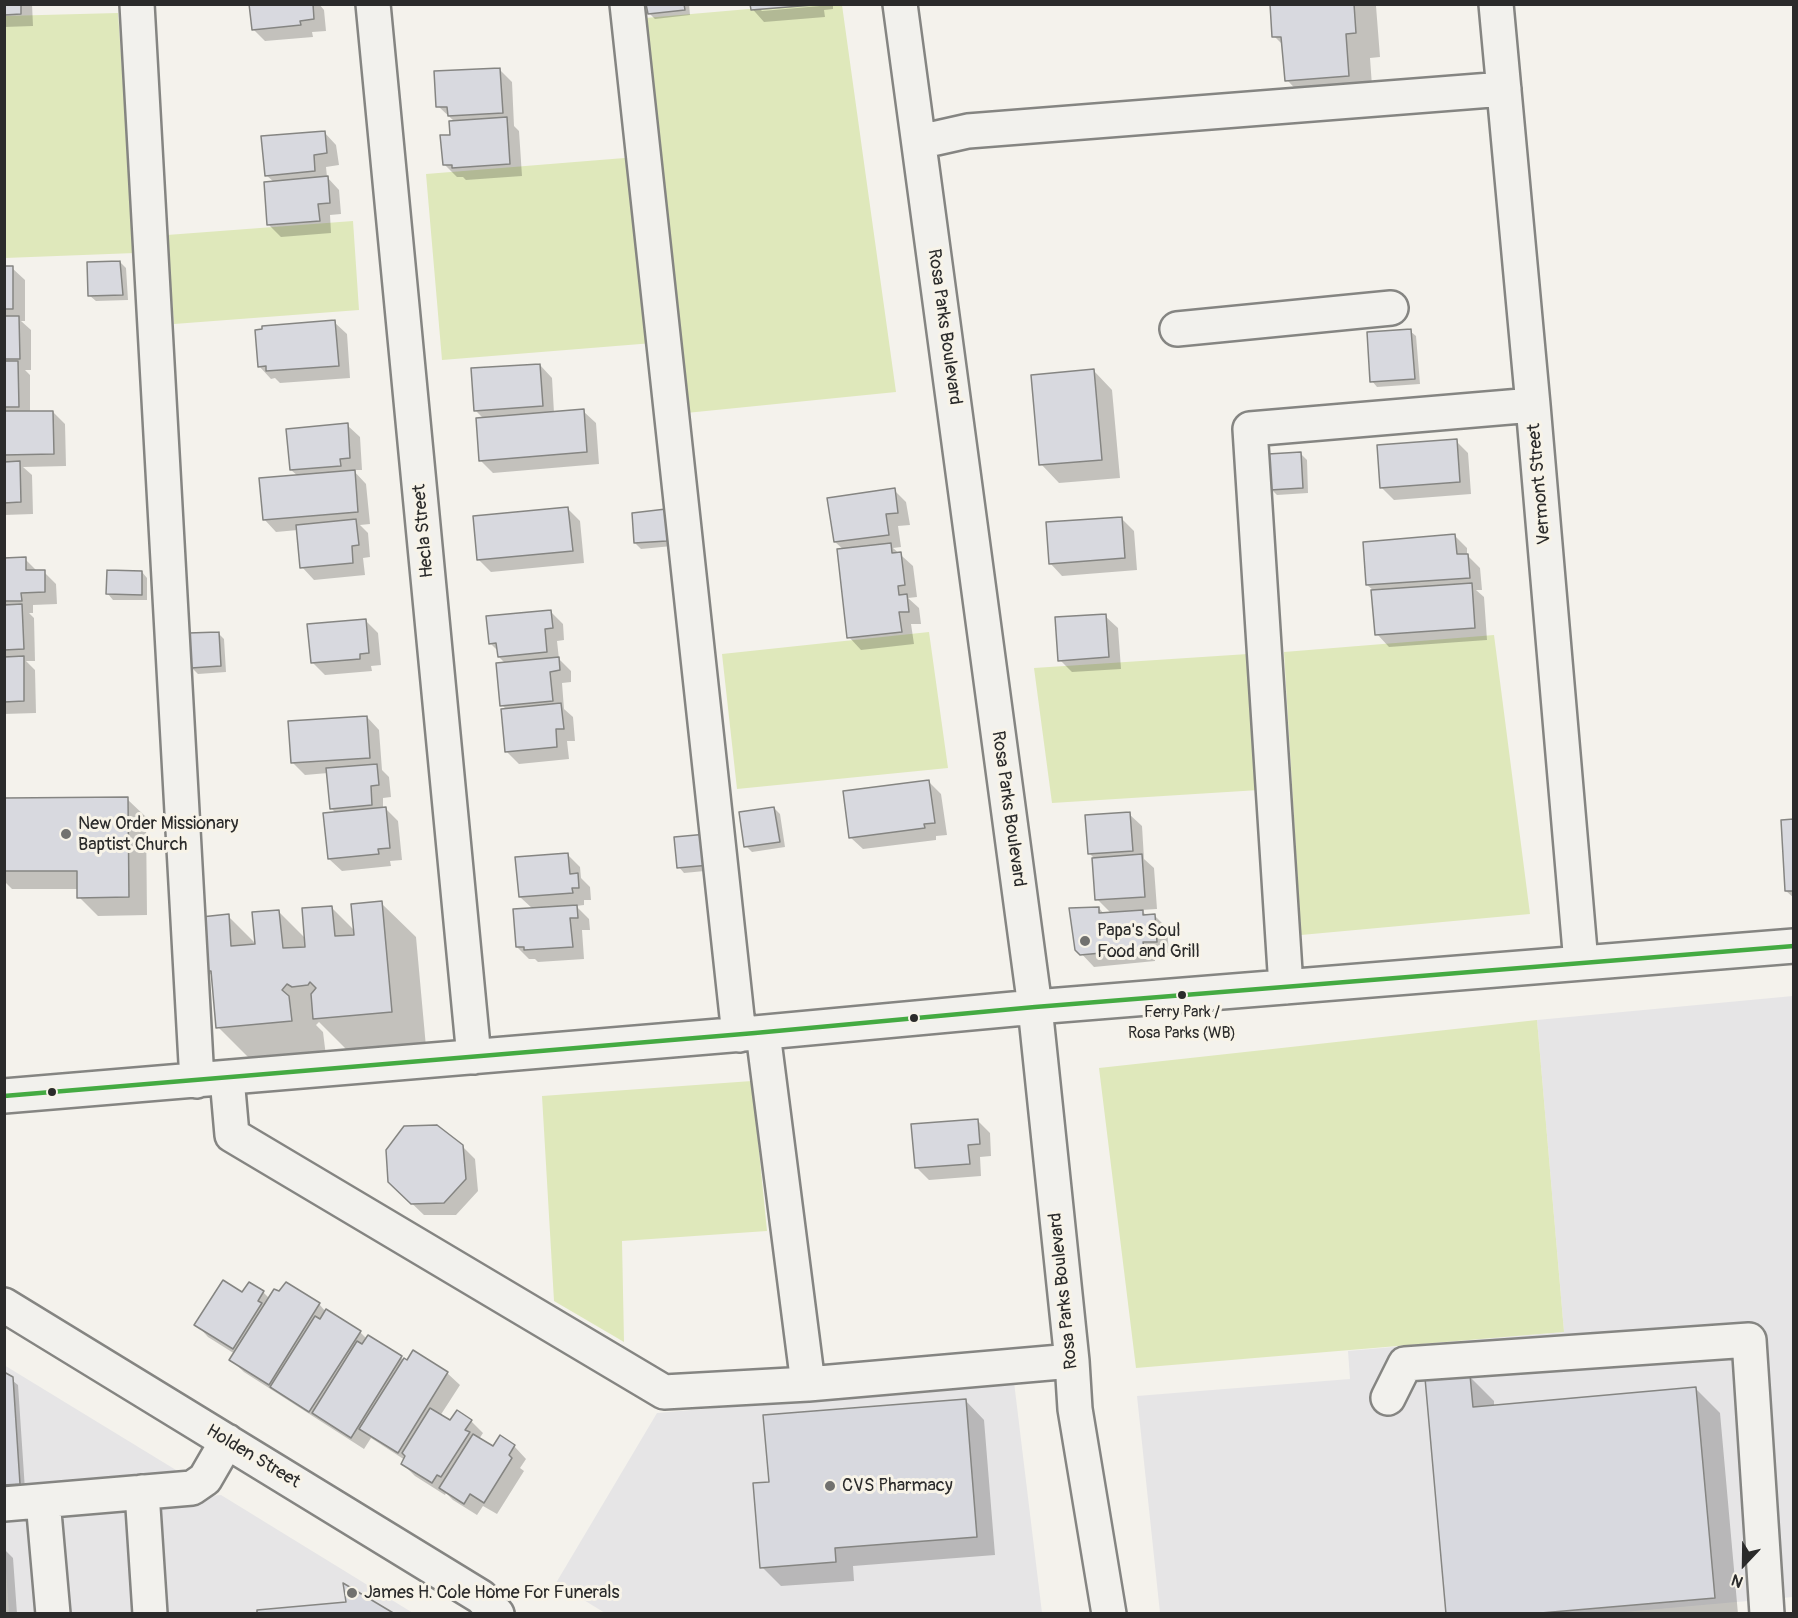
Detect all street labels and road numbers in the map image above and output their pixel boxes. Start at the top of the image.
street label: Rosa Parks Boulevard [922,248,966,406]
street label: Vermont Street [1524,423,1556,545]
street label: Hecla Street [409,483,439,579]
street label: Rosa Parks Boulevard [986,730,1030,888]
street label: Rosa Parks Boulevard [1045,1212,1083,1370]
street label: Holden Street [202,1421,304,1493]

